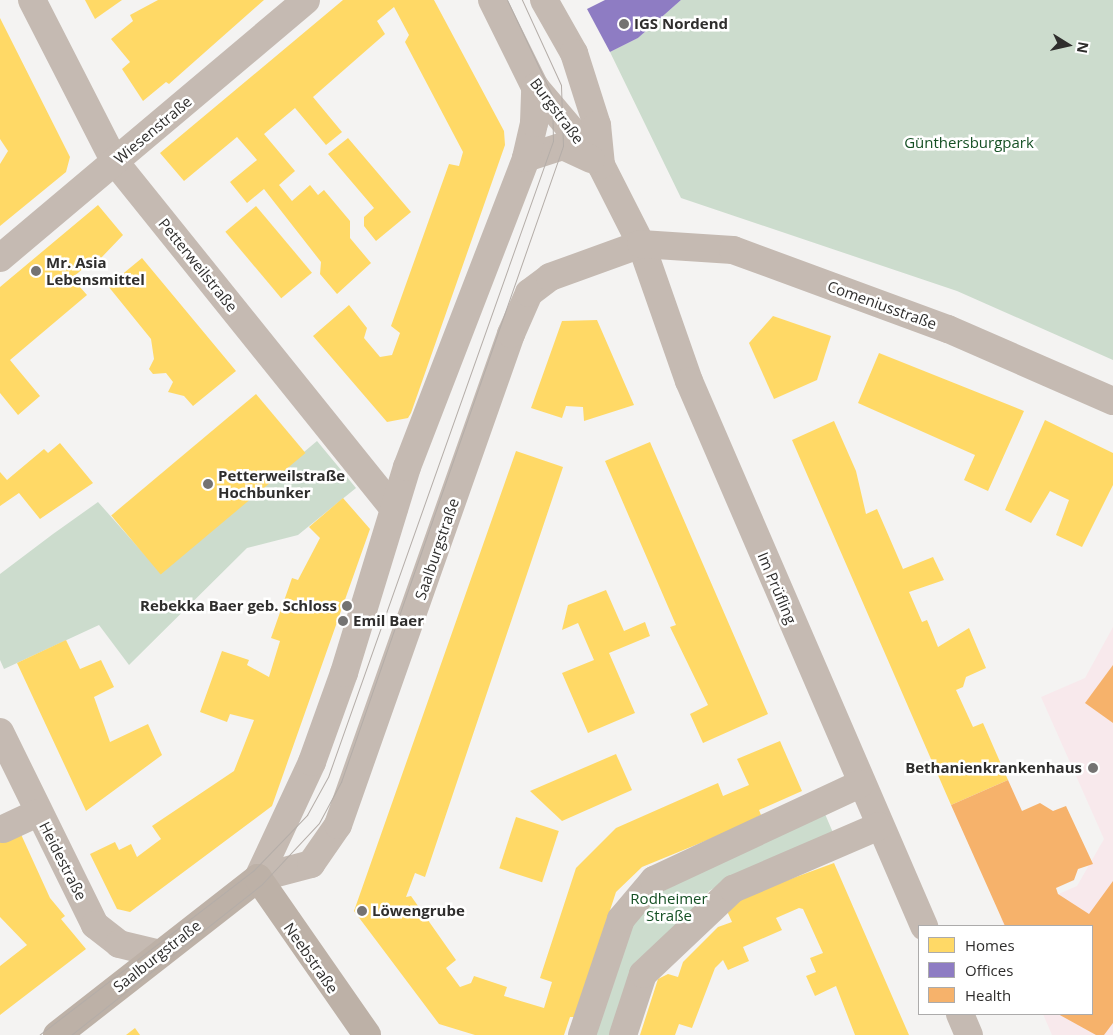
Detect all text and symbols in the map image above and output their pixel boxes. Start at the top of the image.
place label: IGS Nordend [634,15,728,33]
marker: IGS Nordend [618,18,630,30]
north arrow [1043,20,1093,70]
text: N [1073,40,1094,55]
street label: Burgstraße [526,74,588,148]
street label: Wiesenstraße [111,92,195,168]
park label: Günthersburgpark [904,134,1034,152]
street label: Petterweilstraße [155,215,241,315]
place label: Mr. Asia Lebensmittel [46,253,145,288]
marker: Mr. Asia Lebensmittel [30,265,42,277]
street label: Comeniusstraße [825,277,939,333]
place label: Petterweilstraße Hochbunker [218,466,345,501]
marker: Petterweilstraße Hochbunker [202,478,214,490]
street label: Saalburgstraße [411,496,463,602]
street label: Im Prüfling [754,549,800,627]
place label: Rebekka Baer geb. Schloss [140,597,337,615]
marker: Rebekka Baer geb. Schloss [341,600,353,612]
place label: Emil Baer [353,612,424,630]
marker: Emil Baer [337,615,349,627]
place label: Bethanienkrankenhaus [905,759,1082,777]
marker: Bethanienkrankenhaus [1086,761,1100,775]
street label: Heidestraße [36,819,90,903]
park label: Rodheimer Straße [630,889,708,924]
place label: Löwengrube [372,902,465,920]
marker: Löwengrube [356,905,368,917]
street label: Saalburgstraße [110,916,204,996]
street label: Neebstraße [280,919,342,997]
legend [918,925,1093,1015]
text: Homes [965,935,1015,955]
text: Offices [965,960,1013,980]
text: Health [965,985,1011,1005]

